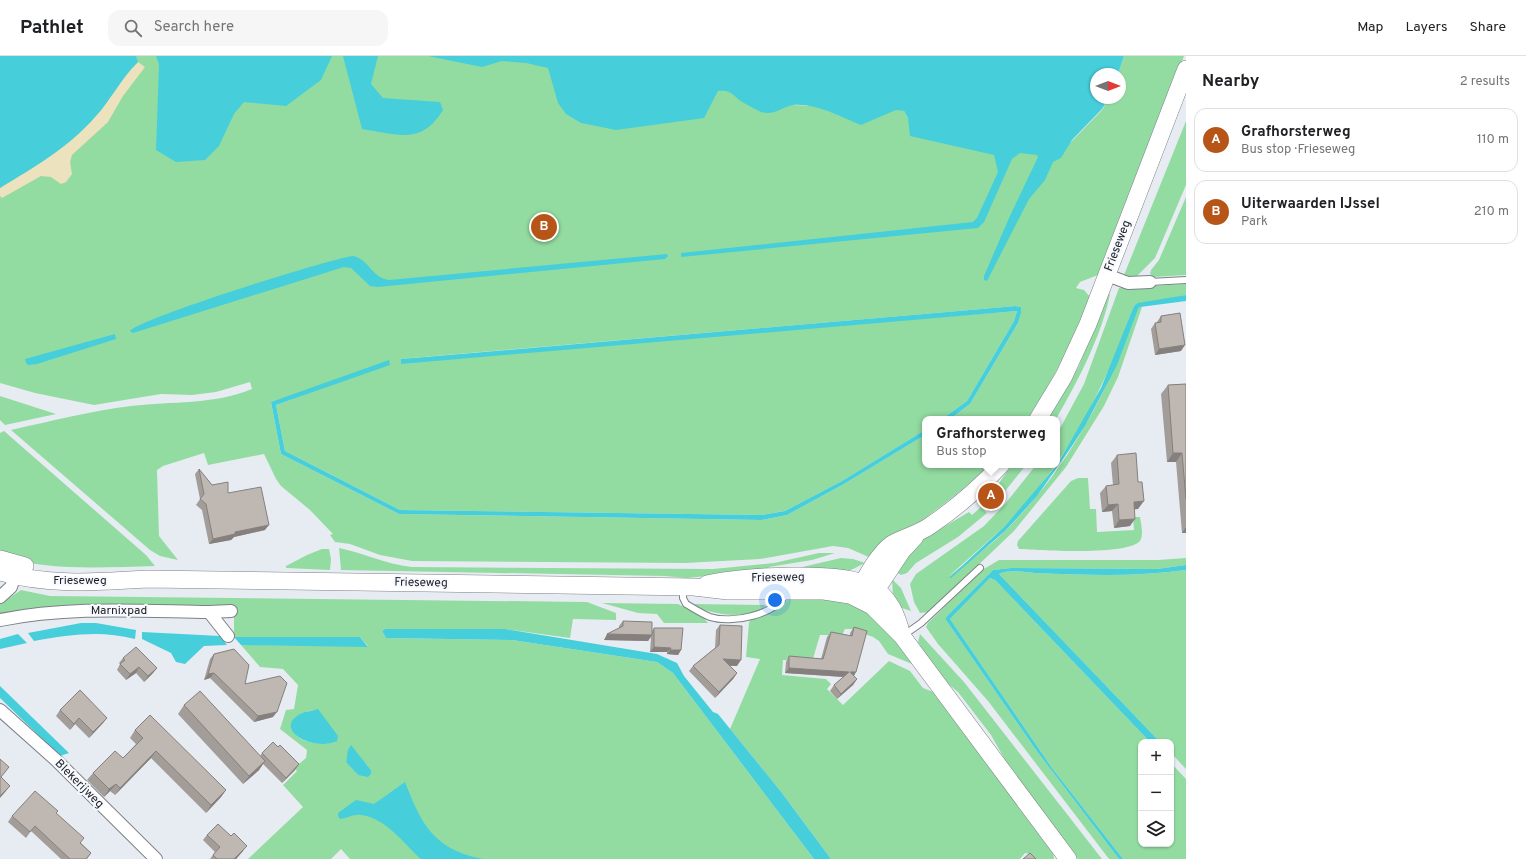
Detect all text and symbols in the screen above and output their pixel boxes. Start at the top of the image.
search box [108,10,388,46]
text: Pathlet [20,16,84,40]
icon: search [122,17,144,39]
text: Search here [154,18,234,37]
text: Map [1357,19,1383,36]
text: Layers [1405,19,1447,36]
text: Share [1469,19,1506,36]
north arrow [1090,68,1126,104]
text: Nearby [1202,71,1259,93]
text: 2 results [1460,74,1510,90]
text: Grafhorsterweg [1241,123,1351,142]
text: A [1211,132,1221,148]
text: 110 m [1477,132,1509,148]
text: Bus stop · Frieseweg [1241,142,1355,158]
text: Uiterwaarden IJssel [1241,195,1380,214]
text: B [1212,204,1220,220]
text: 210 m [1474,204,1509,220]
pin: B [531,212,557,242]
text: Park [1241,214,1268,230]
street label: Frieseweg [1101,218,1135,274]
popup [922,416,1060,468]
text: Grafhorsterweg [936,425,1046,444]
text: Bus stop [936,444,987,460]
pin: A [978,481,1004,511]
street label: Frieseweg [751,570,805,586]
street label: Frieseweg [53,573,107,589]
street label: Frieseweg [394,575,448,591]
your location [765,590,785,610]
street label: Marnixpad [91,603,147,619]
map controls [1138,739,1174,847]
button: + [1138,739,1174,775]
street label: Blekerijweg [51,756,107,812]
button: − [1138,775,1174,811]
button: layers [1138,811,1174,847]

